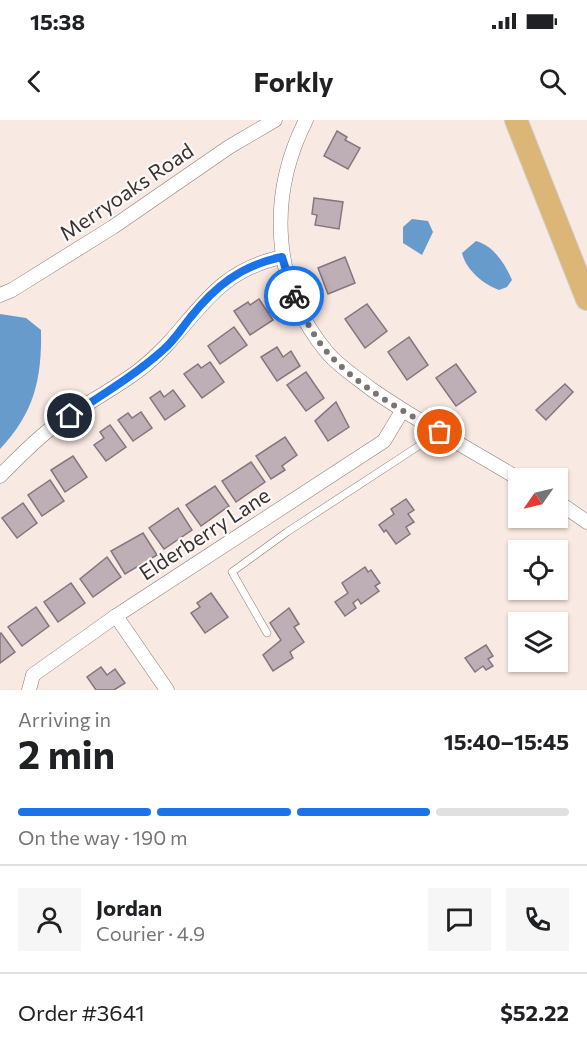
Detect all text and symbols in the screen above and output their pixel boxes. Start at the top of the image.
text: 15:38 [30,8,85,35]
icon: back [18,65,51,98]
text: Forkly [253,65,334,98]
icon: search [536,65,569,98]
street label: Merryoaks Road [54,137,198,245]
courier [264,266,324,326]
icon: bike [278,280,311,313]
pin [44,390,95,441]
icon: home [53,399,86,432]
pin [414,406,465,457]
icon: bag [423,415,456,448]
north arrow [508,468,568,528]
map controls [508,468,568,672]
street label: Elderberry Lane [134,481,274,585]
button: locate [508,540,568,600]
button: layers [508,612,568,672]
text: Arriving in [18,707,111,731]
text: 15:40–15:45 [444,728,569,755]
text: 2 min [18,729,115,777]
text: On the way · 190 m [18,825,187,849]
button: person [18,888,81,951]
button: chat [428,888,491,951]
button: phone [506,888,569,951]
text: Jordan [96,894,162,921]
text: Courier · 4.9 [96,921,205,945]
text: Order #3641 [18,999,145,1026]
text: $52.22 [500,999,569,1026]

